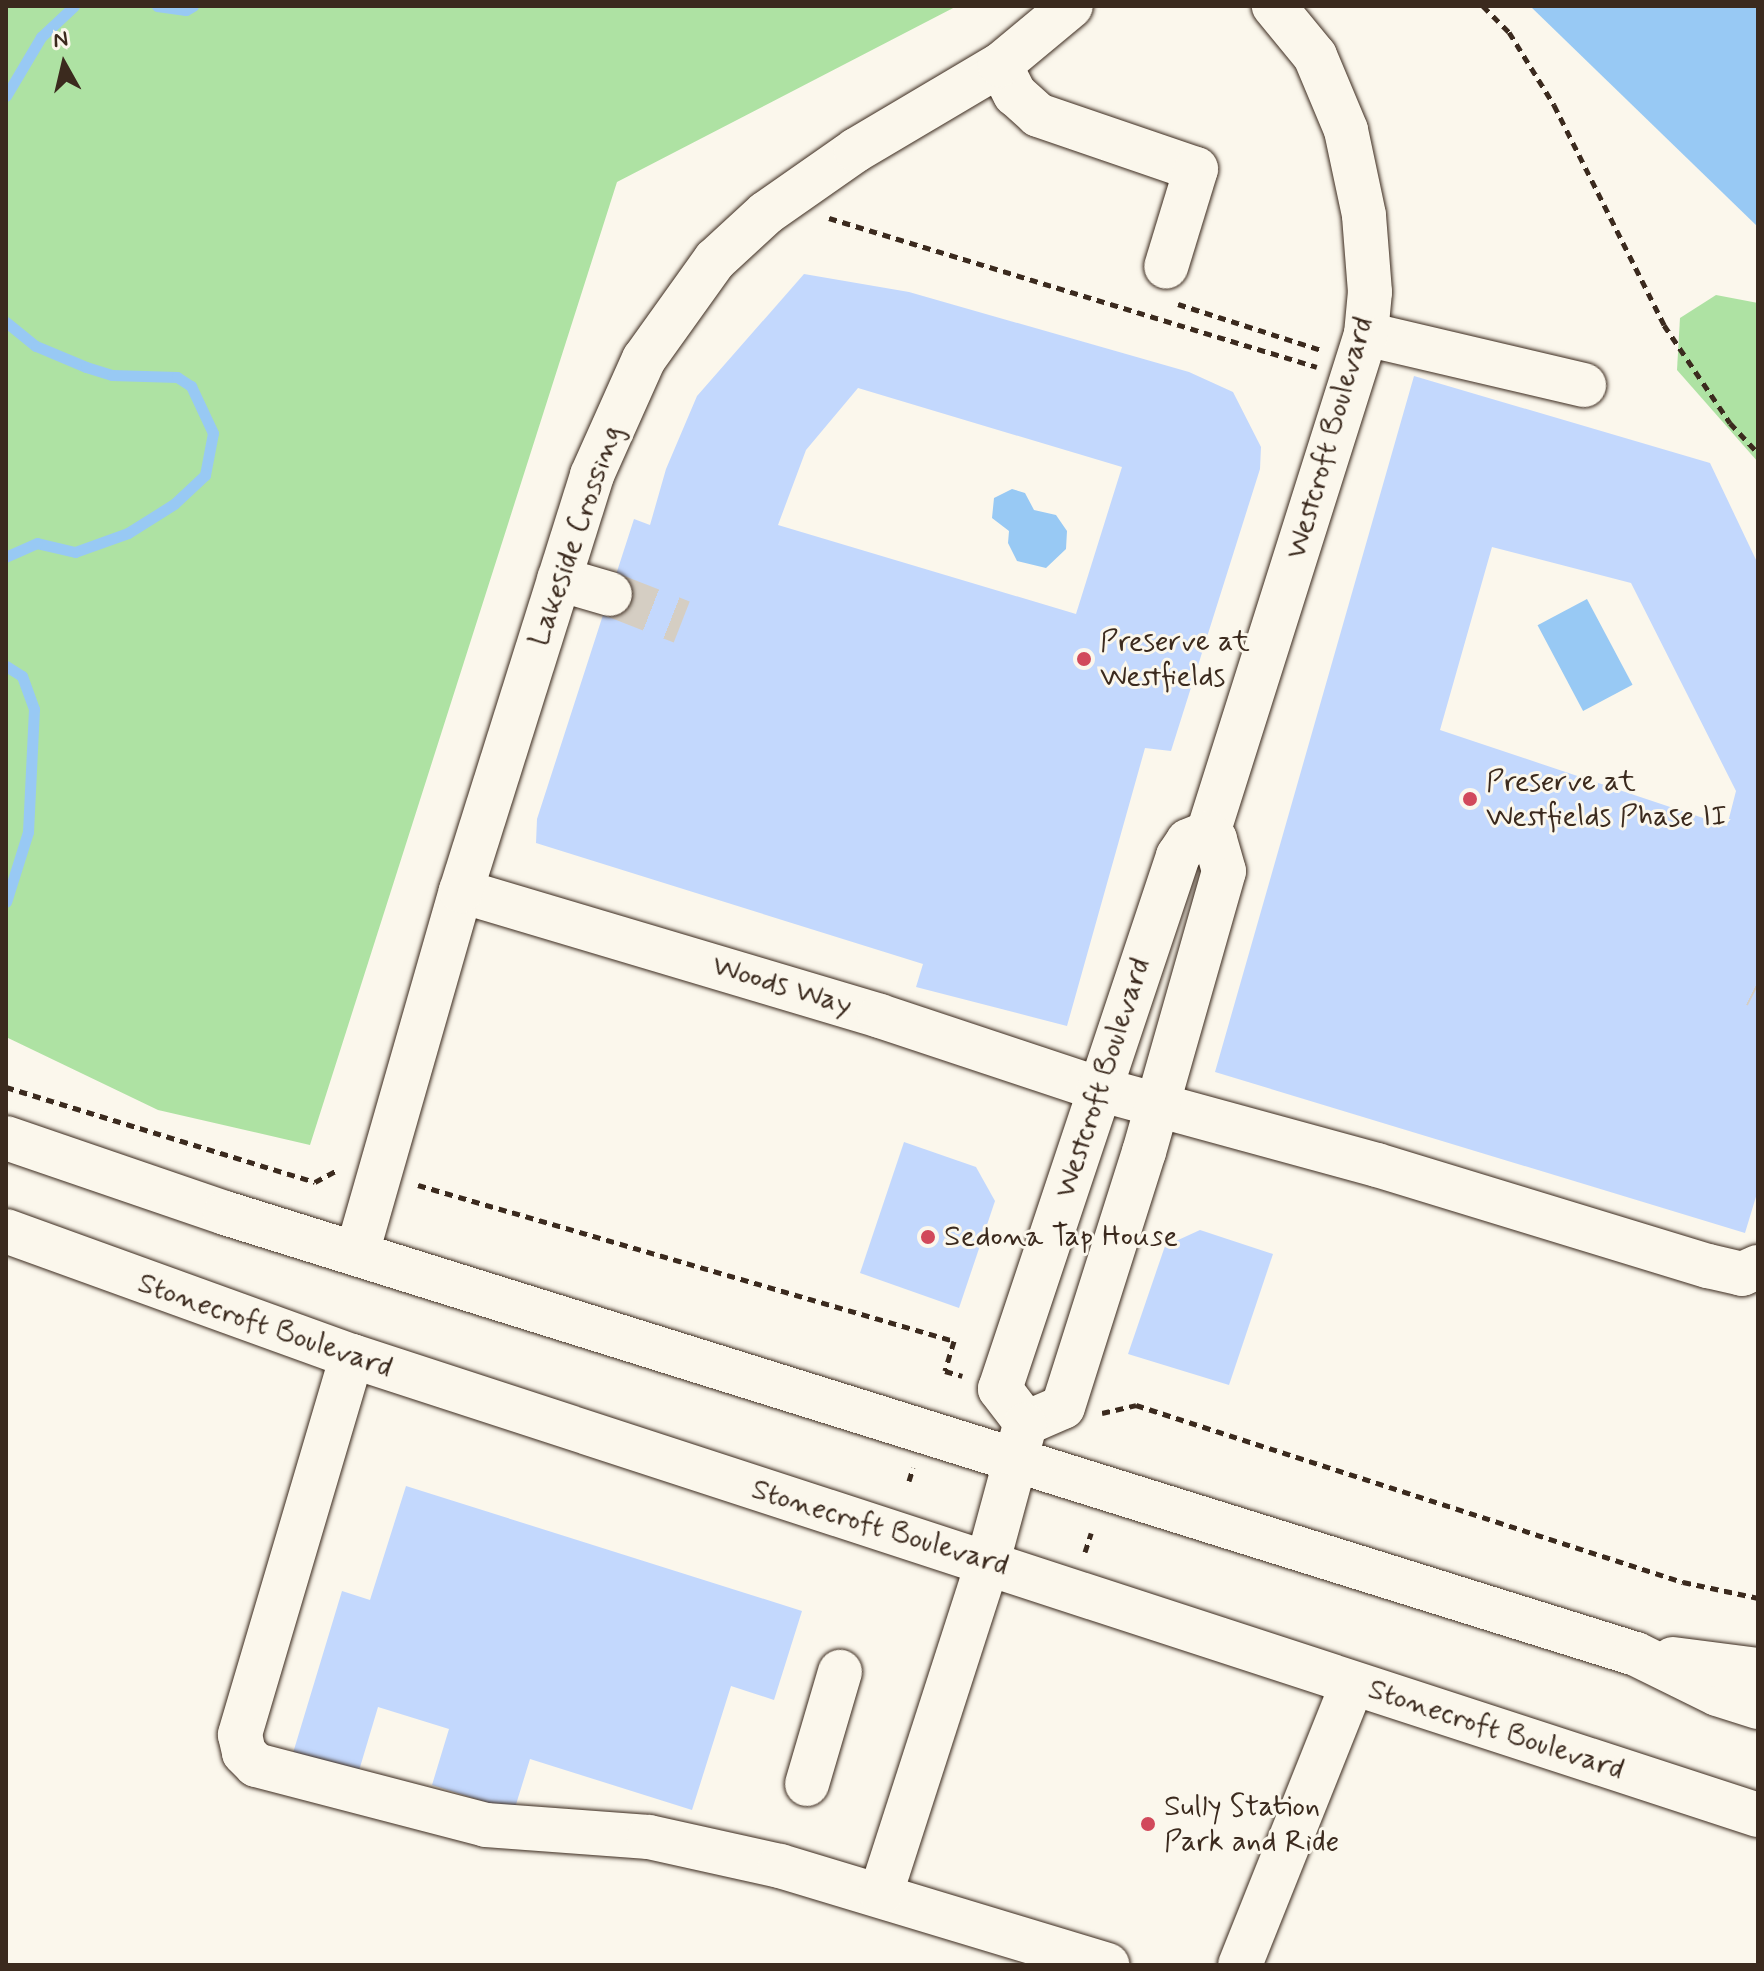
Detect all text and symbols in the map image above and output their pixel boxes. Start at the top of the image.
north arrow [24,24,104,104]
text: N [51,25,70,55]
street label: Westcroft Boulevard [1279,314,1381,562]
street label: Lakeside Crossing [521,419,631,653]
place label: Preserve at Westfields [1100,624,1250,694]
marker: Preserve at Westfields [1075,650,1093,668]
place label: Preserve at Westfields Phase II [1486,764,1735,834]
marker: Preserve at Westfields Phase II [1461,790,1479,808]
street label: Woods Way [708,948,856,1024]
street label: Westcroft Boulevard [1048,955,1158,1201]
place label: Sedona Tap House [944,1219,1172,1255]
marker: Sedona Tap House [919,1228,937,1246]
street label: Stonecroft Boulevard [134,1266,396,1386]
street label: Stonecroft Boulevard [748,1472,1012,1584]
street label: Stonecroft Boulevard [1365,1672,1627,1788]
place label: Sully Station Park and Ride [1164,1789,1338,1860]
marker: Sully Station Park and Ride [1139,1815,1157,1833]

